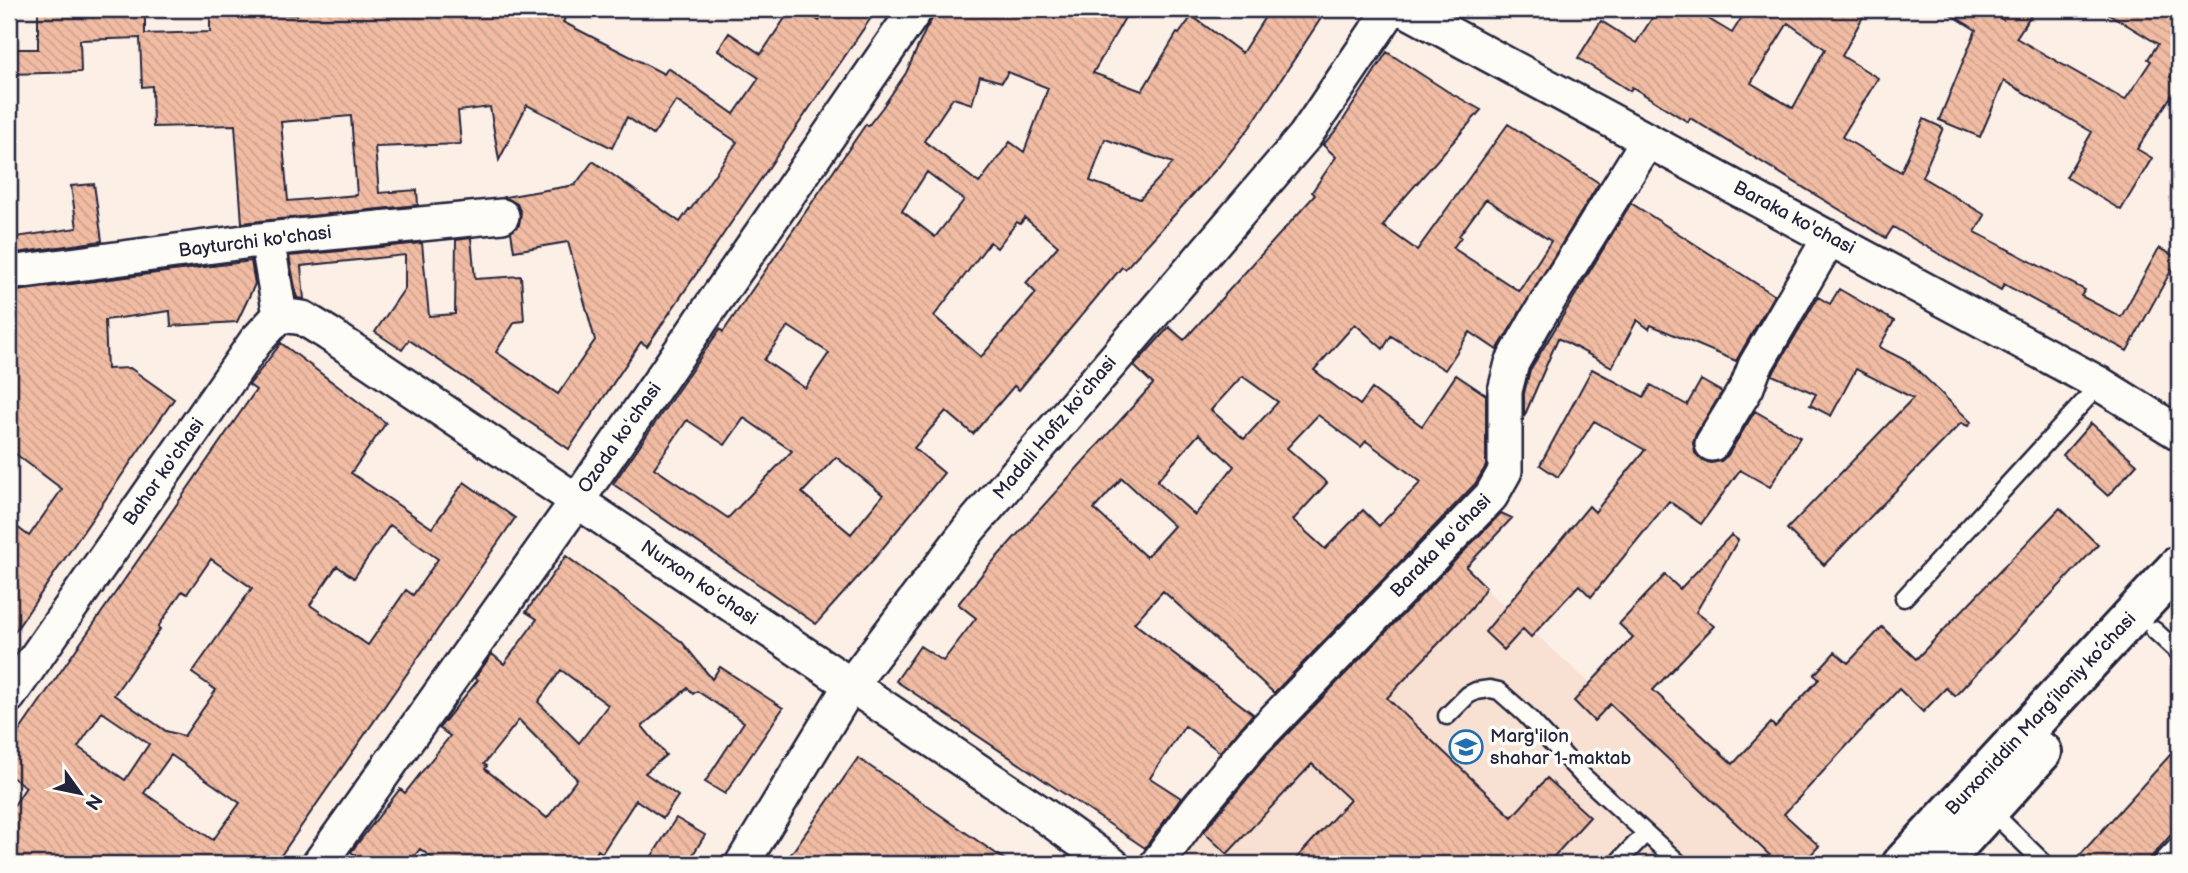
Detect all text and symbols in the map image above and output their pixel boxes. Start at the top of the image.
street label: Baraka ko'chasi [1729,176,1859,260]
street label: Bayturchi ko'chasi [177,221,333,263]
street label: Madali Hofiz koʻchasi [988,352,1122,504]
street label: Ozoda koʻchasi [573,378,667,498]
street label: Bahor ko'chasi [119,414,209,530]
street label: Baraka koʻchasi [1386,489,1496,603]
street label: Nurxon koʻchasi [636,535,762,631]
street label: Burxoniddin Marg’iloniy ko’chasi [1941,608,2141,820]
place label: Marg'ilon shahar 1-maktab [1490,725,1632,770]
school or university icon: Marg'ilon shahar 1-maktab [1447,728,1485,766]
north arrow [46,758,116,828]
text: N [79,789,107,814]

